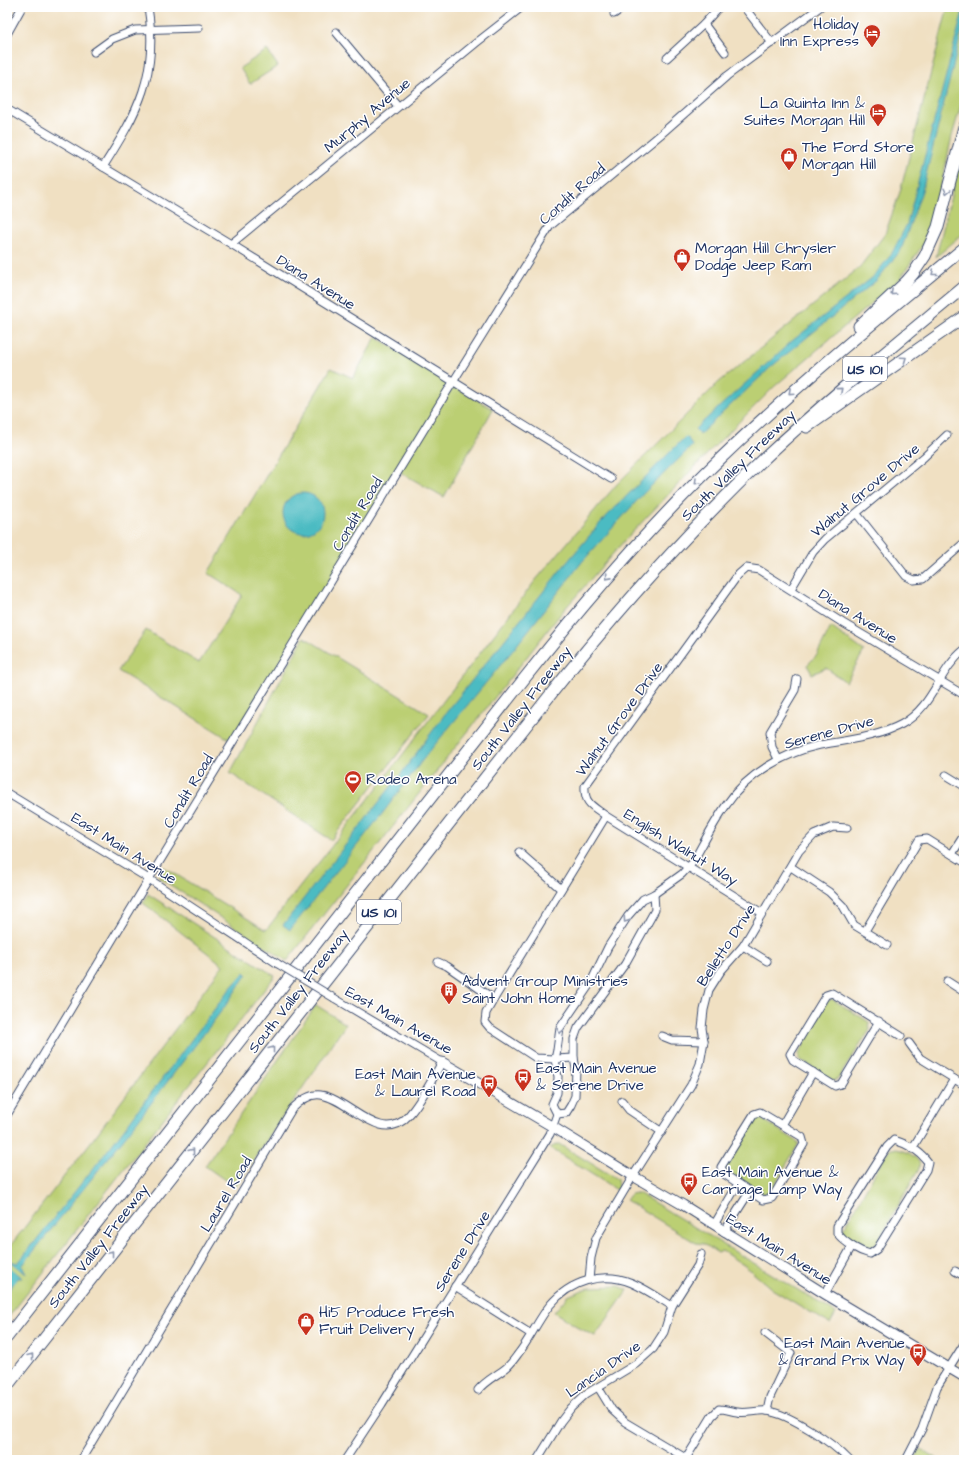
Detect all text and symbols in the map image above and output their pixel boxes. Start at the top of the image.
place label: Holiday Inn Express [780,14,859,52]
hotel icon: Holiday Inn Express [862,23,882,48]
street label: Murphy Avenue [320,73,416,159]
place label: La Quinta Inn & Suites Morgan Hill [744,93,865,132]
hotel icon: La Quinta Inn & Suites Morgan Hill [868,102,888,127]
place label: The Ford Store Morgan Hill [802,137,914,176]
shop icon: The Ford Store Morgan Hill [779,146,799,171]
street label: Condit Road [534,159,610,230]
one-way arrow [944,188,952,195]
place label: Morgan Hill Chrysler Dodge Jeep Ram [695,238,836,277]
shop icon: Morgan Hill Chrysler Dodge Jeep Ram [672,247,692,272]
street label: Diana Avenue [272,250,359,315]
one-way arrow [931,268,938,275]
one-way arrow [891,289,898,296]
one-way arrow [900,356,907,364]
road number: US 101 [843,357,887,381]
one-way arrow [789,388,796,395]
one-way arrow [835,388,842,395]
street label: South Valley Freeway [676,405,801,526]
street label: Walnut Grove Drive [806,438,924,542]
street label: Condit Road [327,473,388,555]
one-way arrow [694,477,702,485]
one-way arrow [606,572,613,579]
street label: Diana Avenue [814,584,901,649]
street label: South Valley Freeway [466,642,577,775]
street label: Walnut Grove Drive [571,658,668,781]
street label: Serene Drive [782,710,876,755]
street label: Condit Road [158,750,219,832]
sports icon: Rodeo Arena [343,769,363,794]
place label: Rodeo Arena [366,769,457,790]
street label: English Walnut Way [619,804,742,892]
street label: East Main Avenue [67,808,180,889]
road number: US 101 [357,900,401,924]
street label: Belletto Drive [692,900,761,991]
one-way arrow [624,915,631,922]
street label: South Valley Freeway [243,925,354,1058]
place label: Advent Group Ministries Saint John Home [462,971,629,1009]
building icon: Advent Group Ministries Saint John Home [439,980,459,1005]
street label: East Main Avenue [341,981,456,1060]
one-way arrow [557,1027,565,1034]
one-way arrow [267,1046,274,1053]
place label: East Main Avenue & Serene Drive [536,1058,657,1096]
place label: East Main Avenue & Laurel Road [355,1064,476,1102]
bus stop icon: East Main Avenue & Serene Drive [513,1067,533,1092]
bus stop icon: East Main Avenue & Laurel Road [479,1073,499,1098]
one-way arrow [187,1149,194,1156]
street label: Laurel Road [196,1152,257,1236]
place label: East Main Avenue & Carriage Lamp Way [702,1162,843,1201]
bus stop icon: East Main Avenue & Carriage Lamp Way [679,1171,699,1196]
street label: South Valley Freeway [43,1180,154,1313]
street label: Serene Drive [429,1207,496,1296]
street label: East Main Avenue [722,1209,835,1290]
one-way arrow [107,1251,114,1258]
place label: Hi5 Produce Fresh Fruit Delivery [319,1302,454,1341]
shop icon: Hi5 Produce Fresh Fruit Delivery [296,1311,316,1336]
place label: East Main Avenue & Grand Prix Way [778,1333,905,1372]
street label: Lancia Drive [562,1336,645,1403]
bus stop icon: East Main Avenue & Grand Prix Way [908,1342,928,1367]
one-way arrow [26,1353,33,1360]

